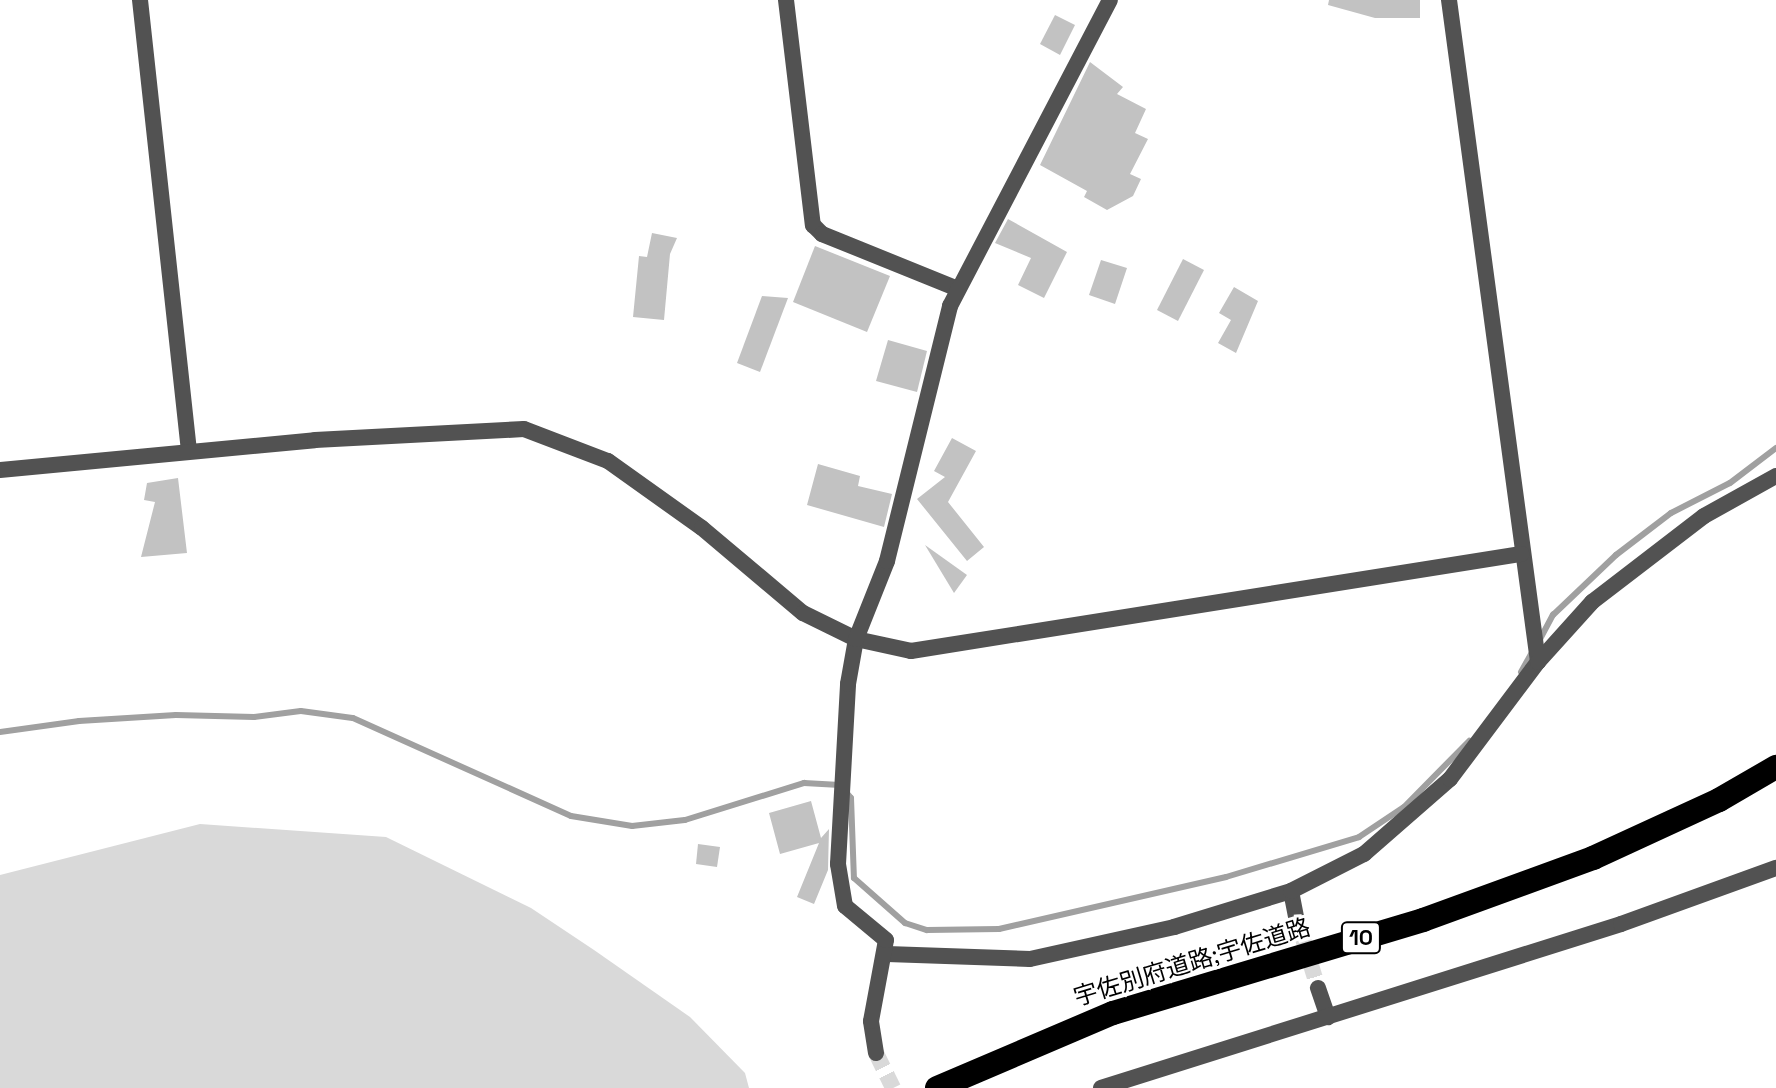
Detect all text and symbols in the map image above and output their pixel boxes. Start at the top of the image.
street label: 宇佐別府道路;宇佐道路 [1070,912,1314,1012]
road number: 10 [1339,920,1383,956]

